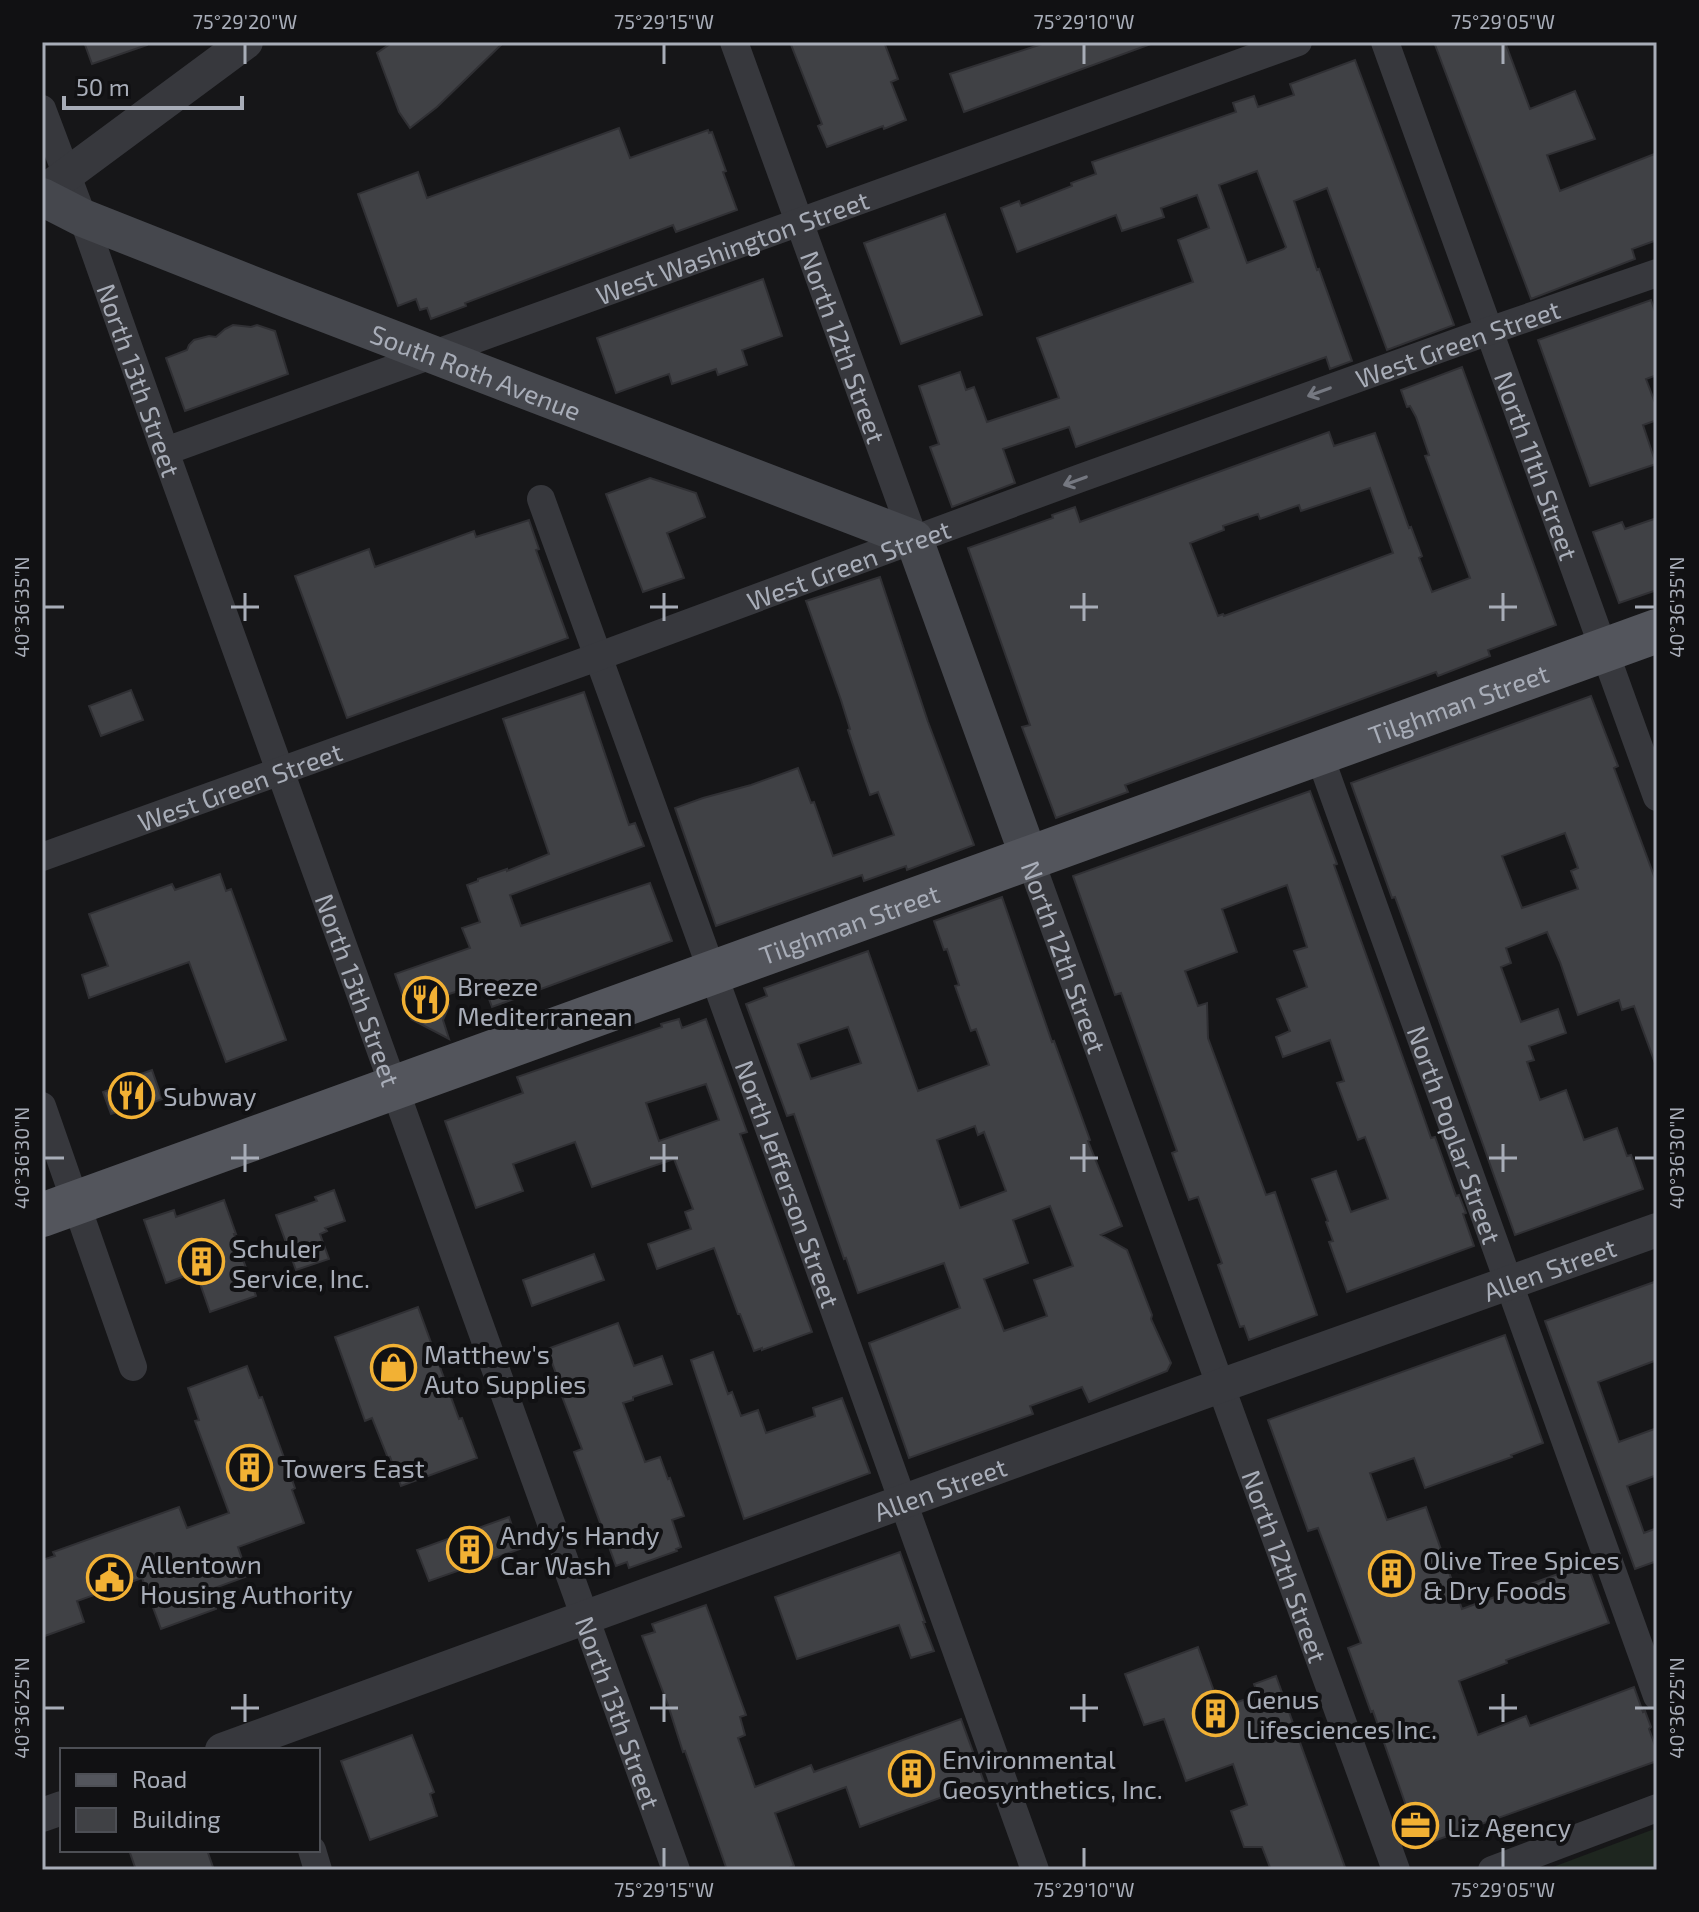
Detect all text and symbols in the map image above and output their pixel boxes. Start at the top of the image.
text: 75°29'20"W [193,9,297,33]
text: 75°29'15"W [614,9,714,33]
text: 75°29'10"W [1033,9,1135,33]
text: 75°29'05"W [1451,9,1555,33]
scale bar [64,60,242,110]
text: 50 m [76,72,130,101]
street label: West Washington Street [592,183,873,310]
street label: North 12th Street [795,246,893,447]
street label: North 13th Street [92,279,188,481]
street label: West Green Street [1351,292,1564,393]
street label: South Roth Avenue [366,317,586,426]
street label: North 11th Street [1489,367,1586,564]
one-way arrow [1308,386,1332,400]
one-way arrow [1063,474,1088,489]
street label: West Green Street [742,512,955,616]
text: 40°36'35"N [9,556,33,658]
text: 40°36'35"N [1664,556,1688,658]
street label: Tilghman Street [1364,656,1553,750]
street label: West Green Street [133,735,346,837]
street label: North 12th Street [1016,856,1114,1057]
street label: Tilghman Street [755,876,943,970]
street label: North 13th Street [310,889,408,1090]
place label: Breeze Mediterranean [457,970,633,1031]
restaurant icon: Breeze Mediterranean [402,976,450,1024]
street label: North Poplar Street [1402,1021,1509,1248]
street label: North Jefferson Street [730,1056,848,1311]
restaurant icon: Subway [108,1071,156,1119]
place label: Subway [163,1080,257,1111]
text: 40°36'30"N [9,1107,33,1209]
text: 40°36'30"N [1664,1107,1688,1209]
street label: Allen Street [1479,1230,1620,1306]
place label: Schuler Service, Inc. [232,1232,370,1293]
building icon: Schuler Service, Inc. [177,1238,225,1286]
place label: Matthew's Auto Supplies [424,1338,586,1399]
shop icon: Matthew's Auto Supplies [369,1344,417,1392]
building icon: Towers East [226,1443,274,1491]
street label: Allen Street [869,1450,1010,1527]
place label: Towers East [281,1452,425,1483]
street label: North 12th Street [1237,1465,1335,1666]
place label: Andy’s Handy Car Wash [500,1519,660,1580]
building icon: Andy’s Handy Car Wash [445,1525,493,1573]
place label: Olive Tree Spices & Dry Foods [1423,1544,1620,1605]
place label: Allentown Housing Authority [140,1548,353,1609]
building icon: Olive Tree Spices & Dry Foods [1368,1550,1416,1598]
public building icon: Allentown Housing Authority [85,1554,133,1602]
street label: North 13th Street [570,1612,668,1813]
text: 40°36'25"N [9,1657,33,1759]
text: 40°36'25"N [1664,1657,1688,1759]
place label: Genus Lifesciences Inc. [1246,1683,1437,1744]
building icon: Genus Lifesciences Inc. [1191,1689,1239,1737]
place label: Environmental Geosynthetics, Inc. [942,1743,1163,1804]
legend [60,1748,320,1852]
building icon: Environmental Geosynthetics, Inc. [887,1749,935,1797]
text: Road [132,1764,187,1793]
office icon: Liz Agency [1392,1802,1440,1850]
text: Building [132,1804,221,1833]
place label: Liz Agency [1447,1811,1572,1842]
text: 75°29'15"W [614,1877,714,1901]
text: 75°29'10"W [1033,1877,1135,1901]
text: 75°29'05"W [1451,1877,1555,1901]

